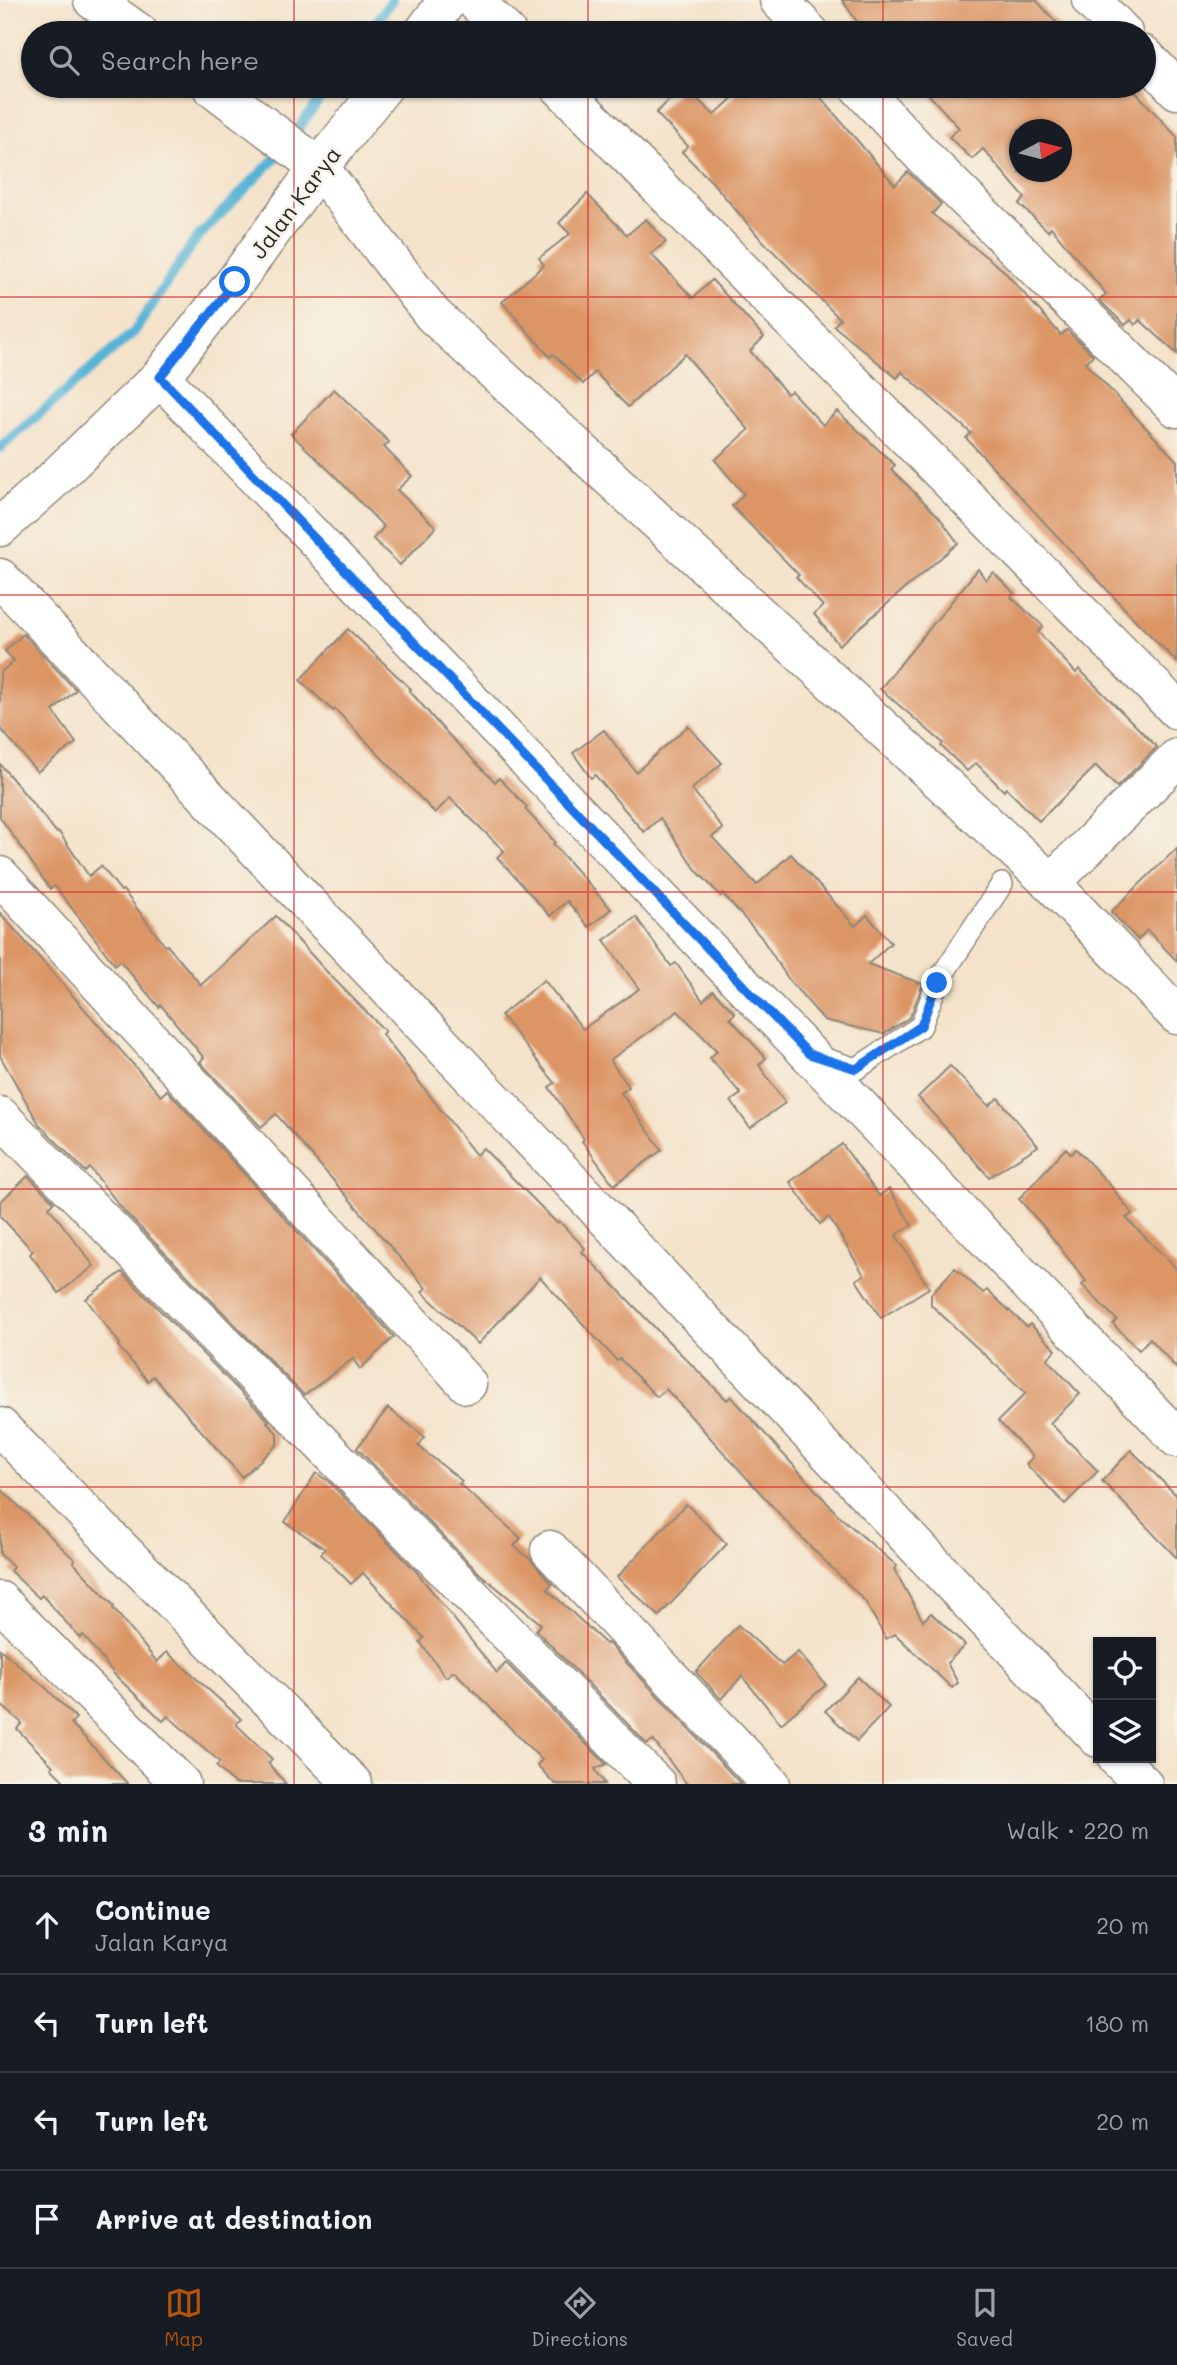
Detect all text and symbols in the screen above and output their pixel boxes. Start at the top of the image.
search box [21,21,1156,98]
icon: search [45,41,83,79]
text: Search here [101,43,259,77]
north arrow [1009,119,1072,182]
street label: Jalan Karya [243,140,347,264]
route start [219,266,250,297]
route end [921,967,952,998]
map controls [1093,1637,1156,1763]
button: locate [1093,1637,1156,1700]
button: layers [1093,1700,1156,1763]
text: 3 min [28,1810,108,1850]
text: Walk · 220 m [1006,1815,1149,1845]
text: Continue [95,1893,211,1927]
icon: ahead [28,1906,66,1944]
text: 20 m [1096,1910,1149,1940]
text: Jalan Karya [95,1927,228,1957]
icon: left [28,2004,66,2042]
text: Turn left [95,2006,208,2040]
text: 180 m [1085,2008,1149,2038]
icon: left [28,2102,66,2140]
text: Turn left [95,2104,208,2138]
text: 20 m [1096,2106,1149,2136]
icon: arrive [28,2200,66,2238]
text: Arrive at destination [95,2202,372,2236]
tab: Map [164,2284,203,2351]
tab: Directions [531,2284,628,2351]
tab: Saved [956,2284,1013,2351]

